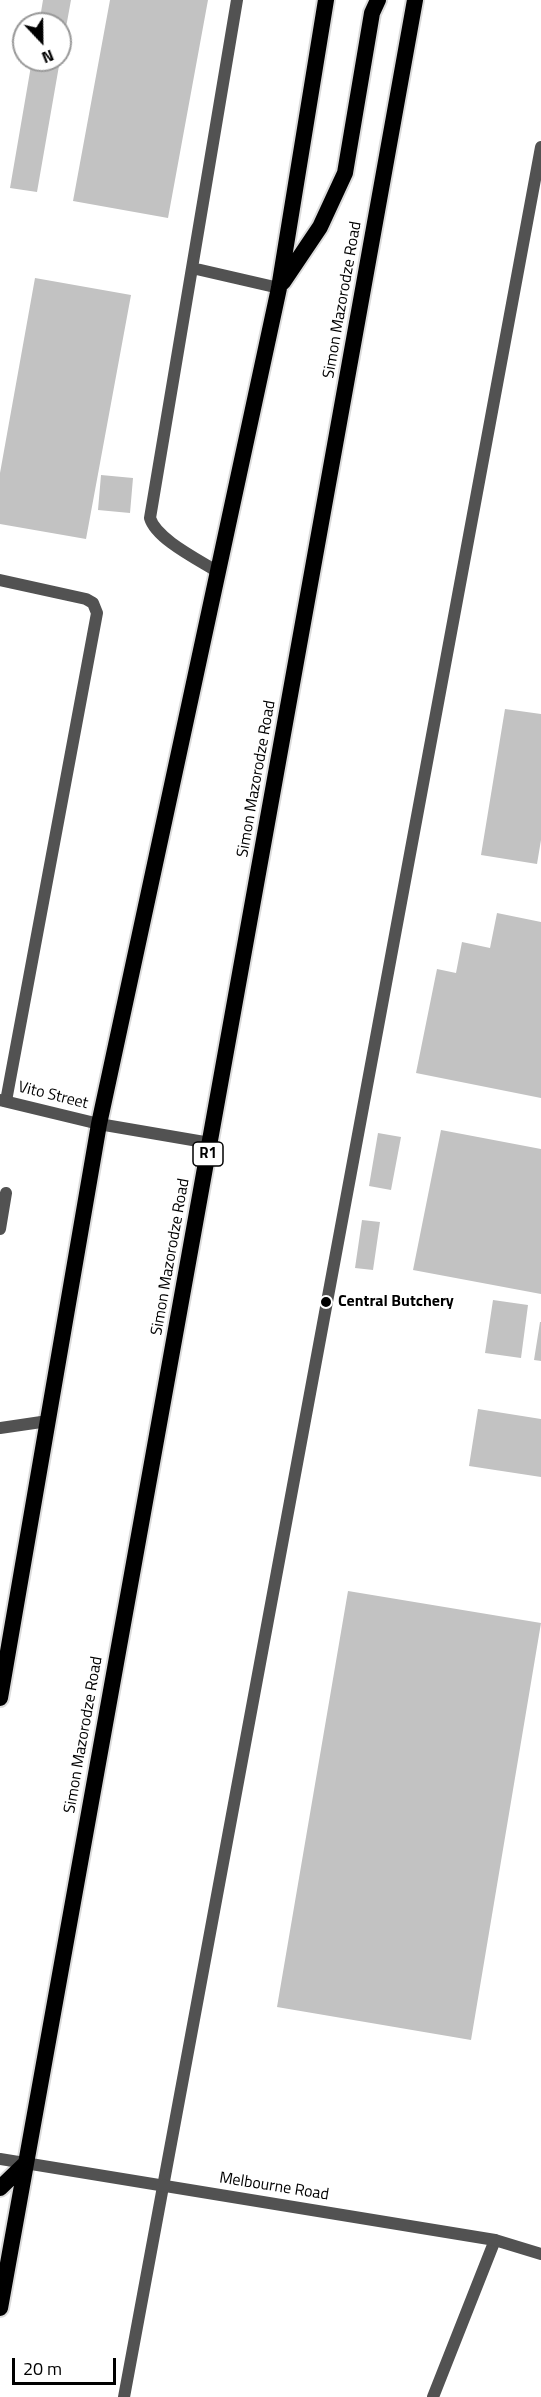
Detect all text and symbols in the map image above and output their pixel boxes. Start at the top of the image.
north arrow [12,12,72,72]
text: N [38,44,58,70]
street label: Simon Mazorodze Road [320,220,366,380]
street label: Simon Mazorodze Road [234,699,280,859]
street label: Vito Street [16,1078,90,1114]
road number: R1 [193,1142,223,1166]
street label: Simon Mazorodze Road [148,1177,194,1337]
place label: Central Butchery [338,1292,454,1312]
marker: Central Butchery [319,1295,333,1309]
street label: Simon Mazorodze Road [61,1655,107,1815]
street label: Melbourne Road [218,2169,330,2205]
scale bar [15,2346,118,2384]
text: 20 m [23,2355,62,2382]

